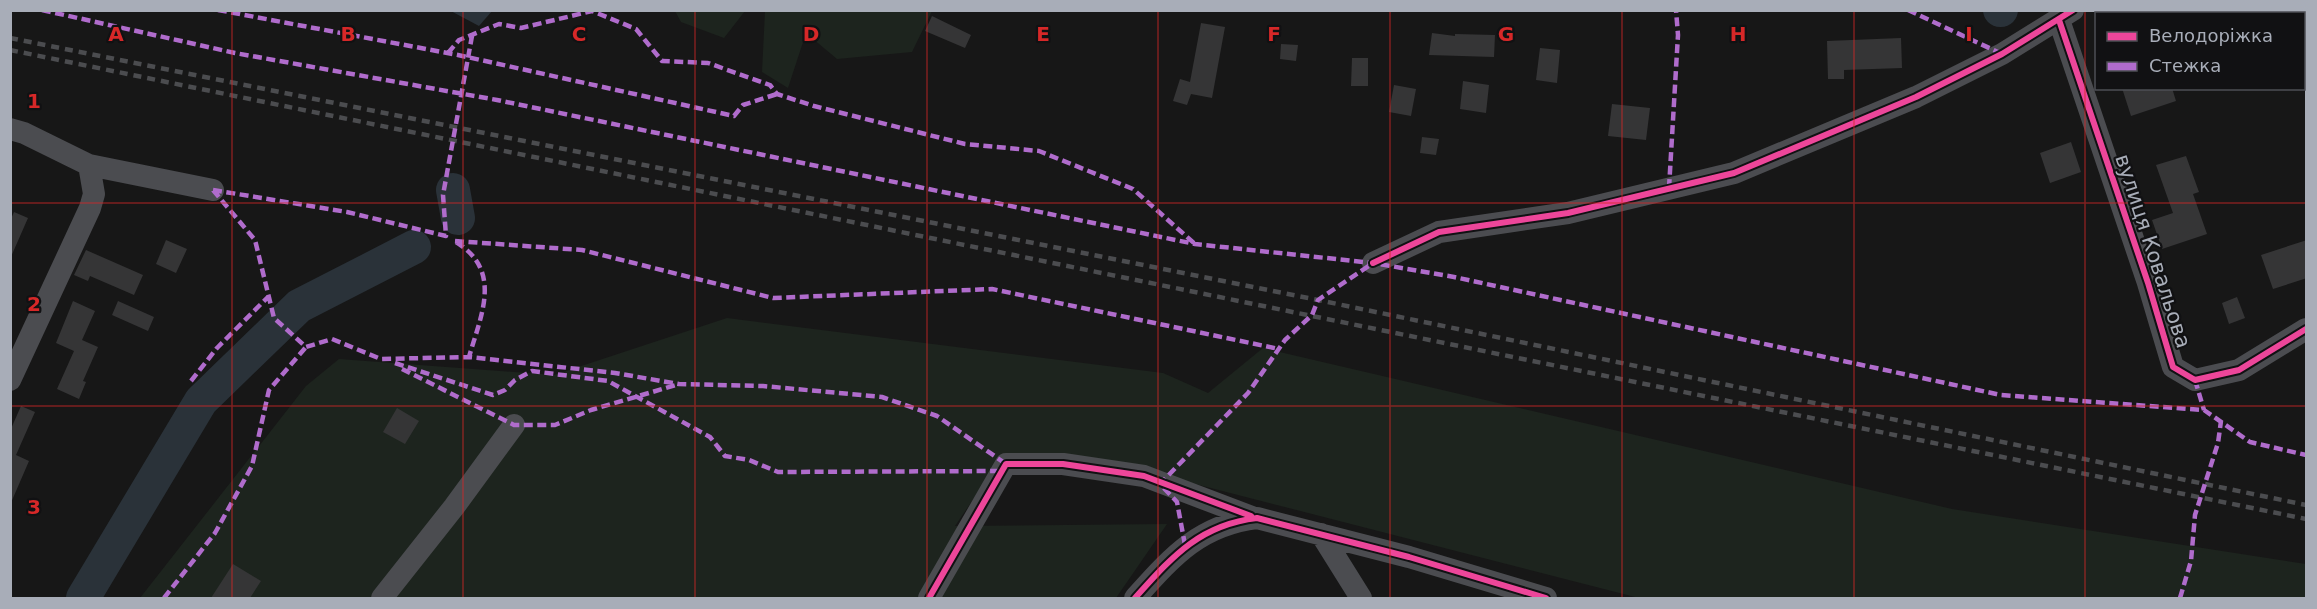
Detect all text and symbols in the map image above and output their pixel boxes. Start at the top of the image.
legend [2095,12,2305,90]
text: A [108,22,124,46]
text: B [340,22,356,46]
text: C [572,22,586,46]
text: D [803,22,819,46]
text: E [1036,22,1050,46]
text: F [1267,22,1281,46]
text: G [1498,22,1514,46]
text: H [1730,22,1746,46]
text: I [1965,22,1973,46]
text: Велодоріжка [2149,25,2273,46]
text: Стежка [2149,55,2221,76]
text: 1 [27,89,41,113]
street label: вулиця Ковальова [2110,151,2196,351]
text: 2 [27,292,41,316]
text: 3 [27,495,41,519]

